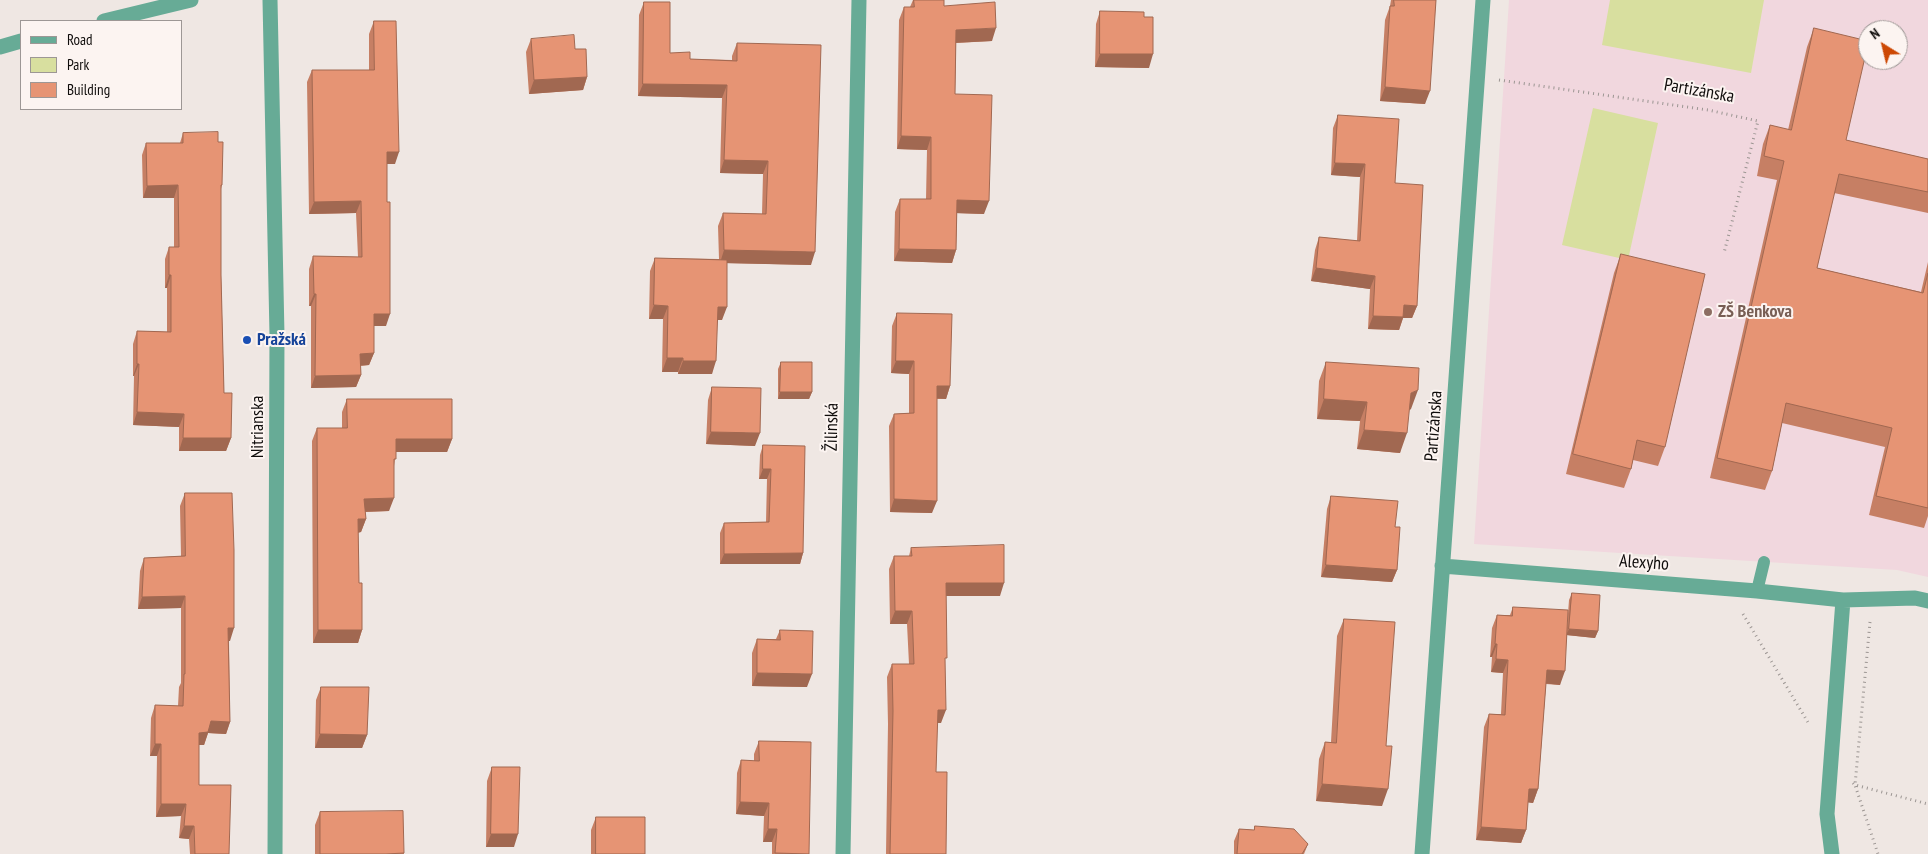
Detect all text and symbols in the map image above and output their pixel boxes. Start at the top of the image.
legend [20,20,182,110]
north arrow [1858,20,1908,70]
text: N [1866,24,1883,43]
text: Road [67,30,93,49]
text: Park [67,55,89,74]
street label: Partizánska [1662,74,1736,108]
text: Building [67,80,110,99]
place label: ZŠ Benkova [1718,301,1792,323]
marker: ZŠ Benkova [1702,306,1714,318]
place label: Pražská [257,329,306,351]
marker: Pražská [241,334,253,346]
street label: Partizánska [1421,390,1447,462]
street label: Nitrianska [247,396,269,458]
street label: Žilinská [821,403,843,451]
street label: Alexyho [1618,550,1670,576]

